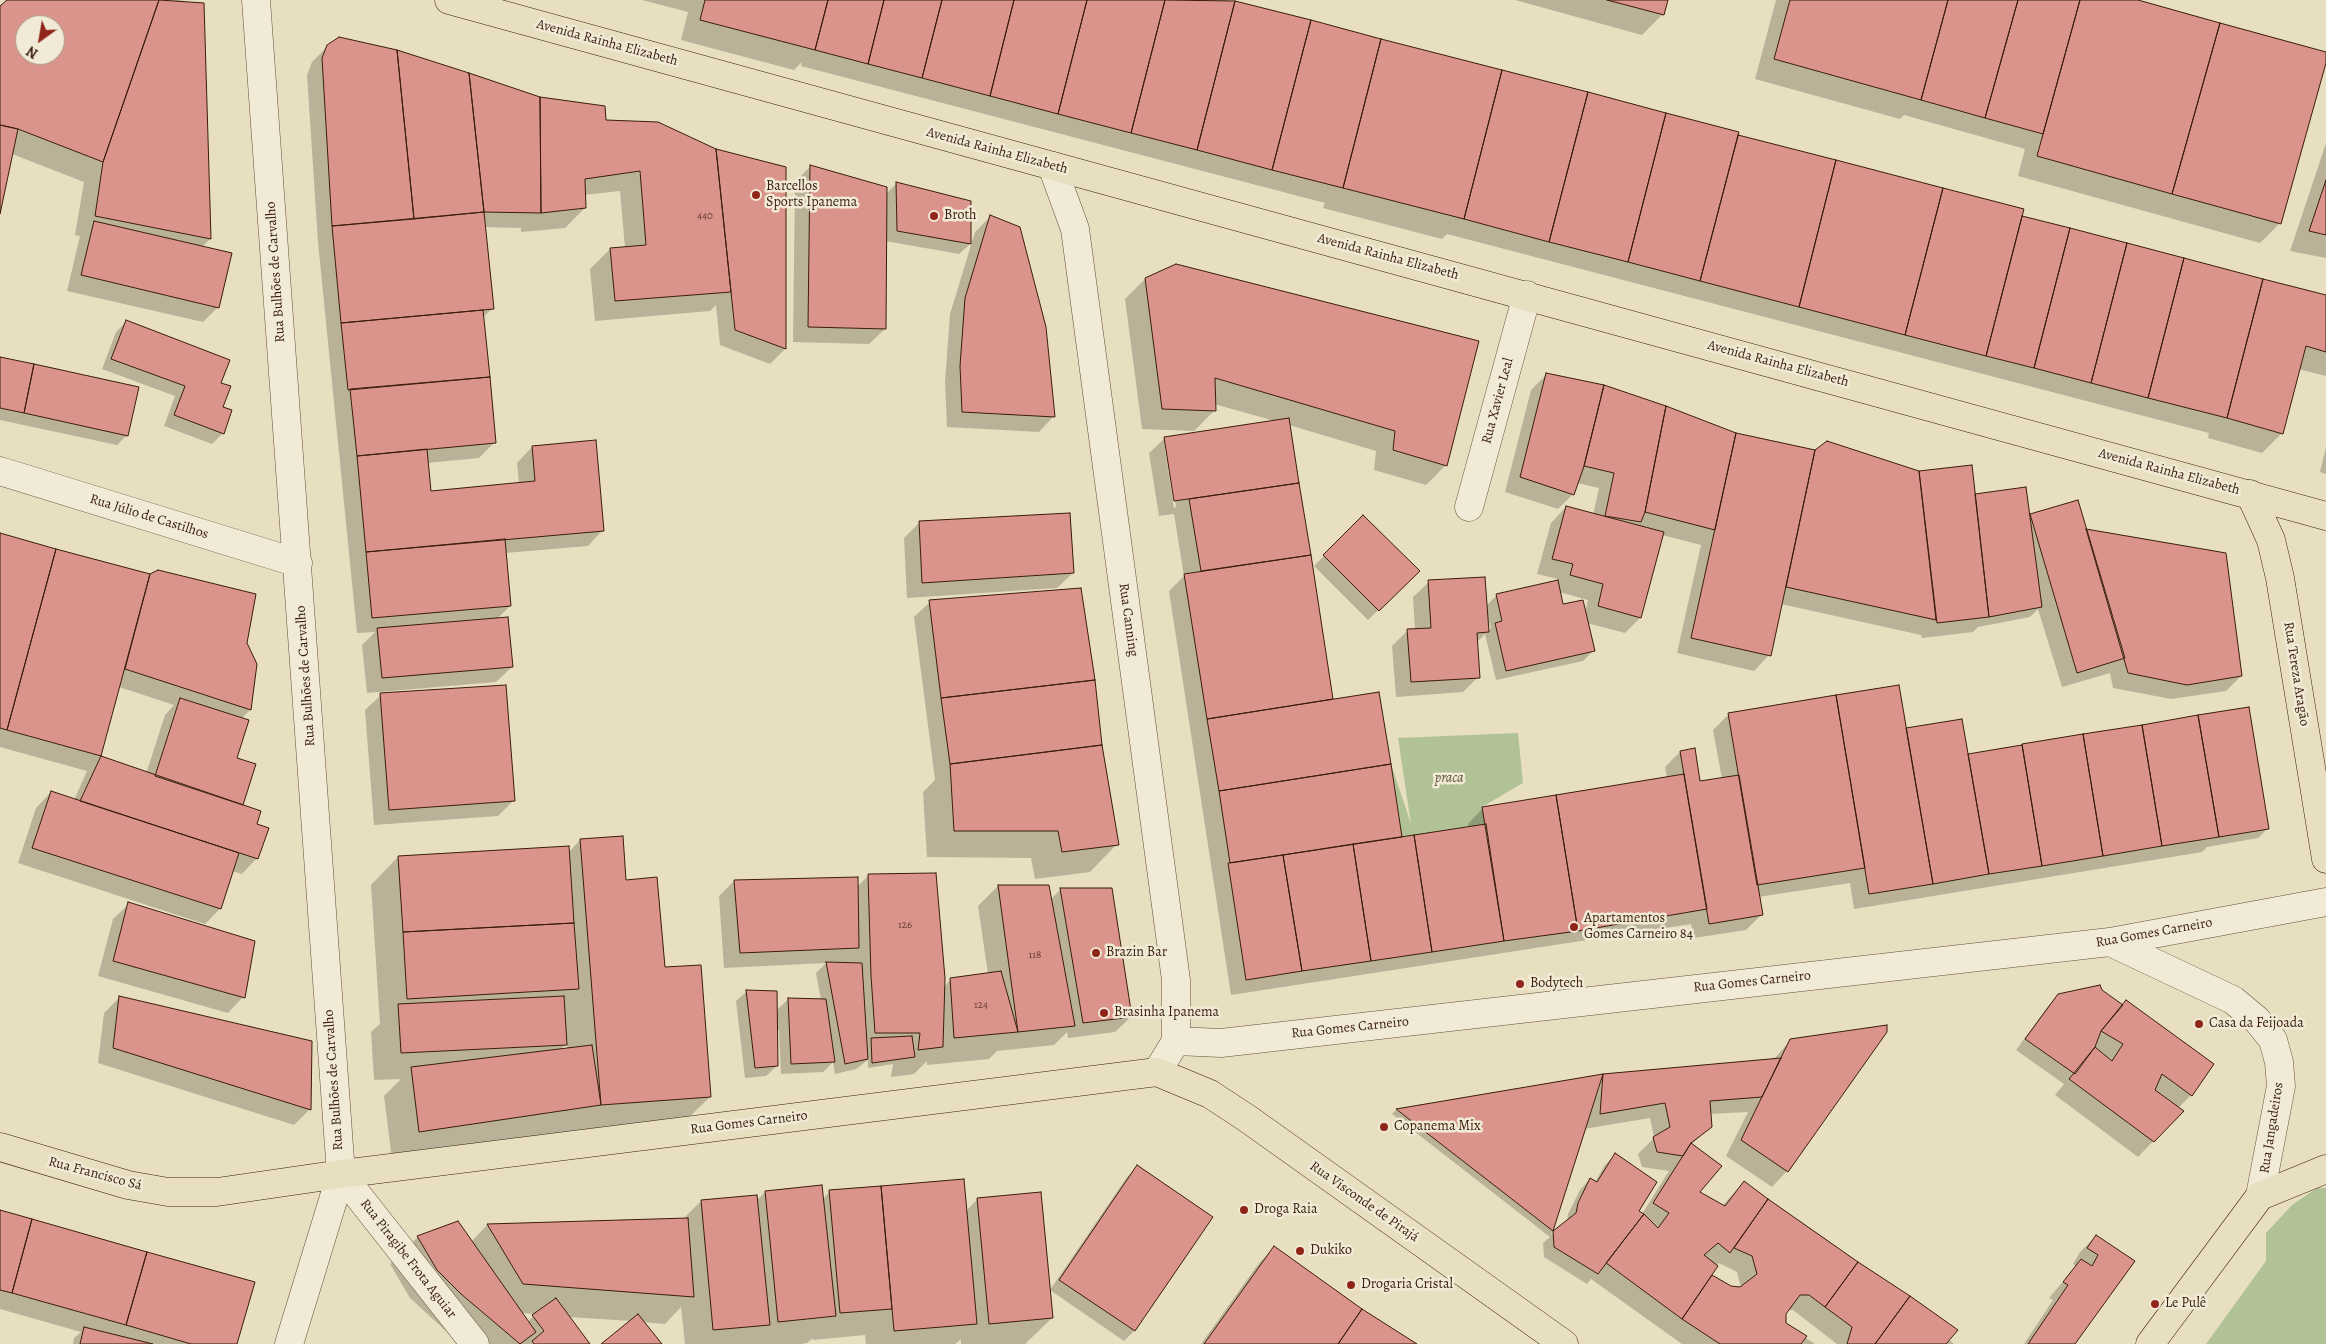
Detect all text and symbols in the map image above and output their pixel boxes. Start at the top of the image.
north arrow [15,15,65,65]
street label: Avenida Rainha Elizabeth [534,16,680,70]
text: N [23,42,42,63]
street label: Avenida Rainha Elizabeth [924,124,1070,178]
place label: Barcellos Sports Ipanema [766,179,857,212]
marker: Barcellos Sports Ipanema [750,189,762,201]
street label: Rua Bulhões de Carvalho [263,201,289,343]
place label: Broth [944,208,977,224]
house number: 440 [697,209,713,223]
marker: Broth [928,210,940,222]
street label: Avenida Rainha Elizabeth [1315,230,1461,284]
street label: Avenida Rainha Elizabeth [1705,337,1851,391]
street label: Rua Xavier Leal [1478,356,1518,446]
street label: Avenida Rainha Elizabeth [2096,445,2242,499]
street label: Rua Júlio de Castilhos [88,491,210,543]
street label: Rua Canning [1115,582,1141,658]
street label: Rua Bulhões de Carvalho [293,605,319,747]
street label: Rua Tereza Aragão [2279,621,2313,727]
park label: praca [1435,771,1463,787]
place label: Apartamentos Gomes Carneiro 84 [1584,911,1693,944]
street label: Rua Gomes Carneiro [2094,914,2214,952]
house number: 126 [898,918,912,932]
marker: Apartamentos Gomes Carneiro 84 [1568,921,1580,933]
place label: Brazin Bar [1106,945,1167,961]
marker: Brazin Bar [1090,947,1102,959]
house number: 118 [1029,948,1041,962]
street label: Rua Gomes Carneiro [1692,967,1812,997]
place label: Bodytech [1530,976,1583,992]
marker: Bodytech [1514,978,1526,990]
house number: 124 [974,998,988,1012]
place label: Brasinha Ipanema [1114,1005,1219,1021]
marker: Brasinha Ipanema [1098,1007,1110,1019]
street label: Rua Bulhões de Carvalho [321,1009,347,1151]
street label: Rua Gomes Carneiro [1290,1013,1410,1043]
place label: Casa da Feijoada [2209,1016,2304,1032]
marker: Casa da Feijoada [2193,1018,2205,1030]
street label: Rua Jangadeiros [2256,1081,2288,1175]
street label: Rua Gomes Carneiro [689,1107,809,1139]
place label: Copanema Mix [1394,1119,1481,1135]
marker: Copanema Mix [1378,1121,1390,1133]
street label: Rua Francisco Sá [46,1153,144,1195]
street label: Rua Visconde de Pirajá [1306,1158,1422,1246]
street label: Rua Piragibe Frota Aguiar [356,1196,460,1322]
place label: Droga Raia [1254,1202,1317,1218]
marker: Droga Raia [1238,1204,1250,1216]
place label: Dukiko [1310,1243,1352,1259]
marker: Dukiko [1294,1245,1306,1257]
place label: Drogaria Cristal [1361,1277,1453,1293]
marker: Drogaria Cristal [1345,1279,1357,1291]
place label: Le Pulê [2165,1296,2206,1312]
marker: Le Pulê [2149,1298,2161,1310]

